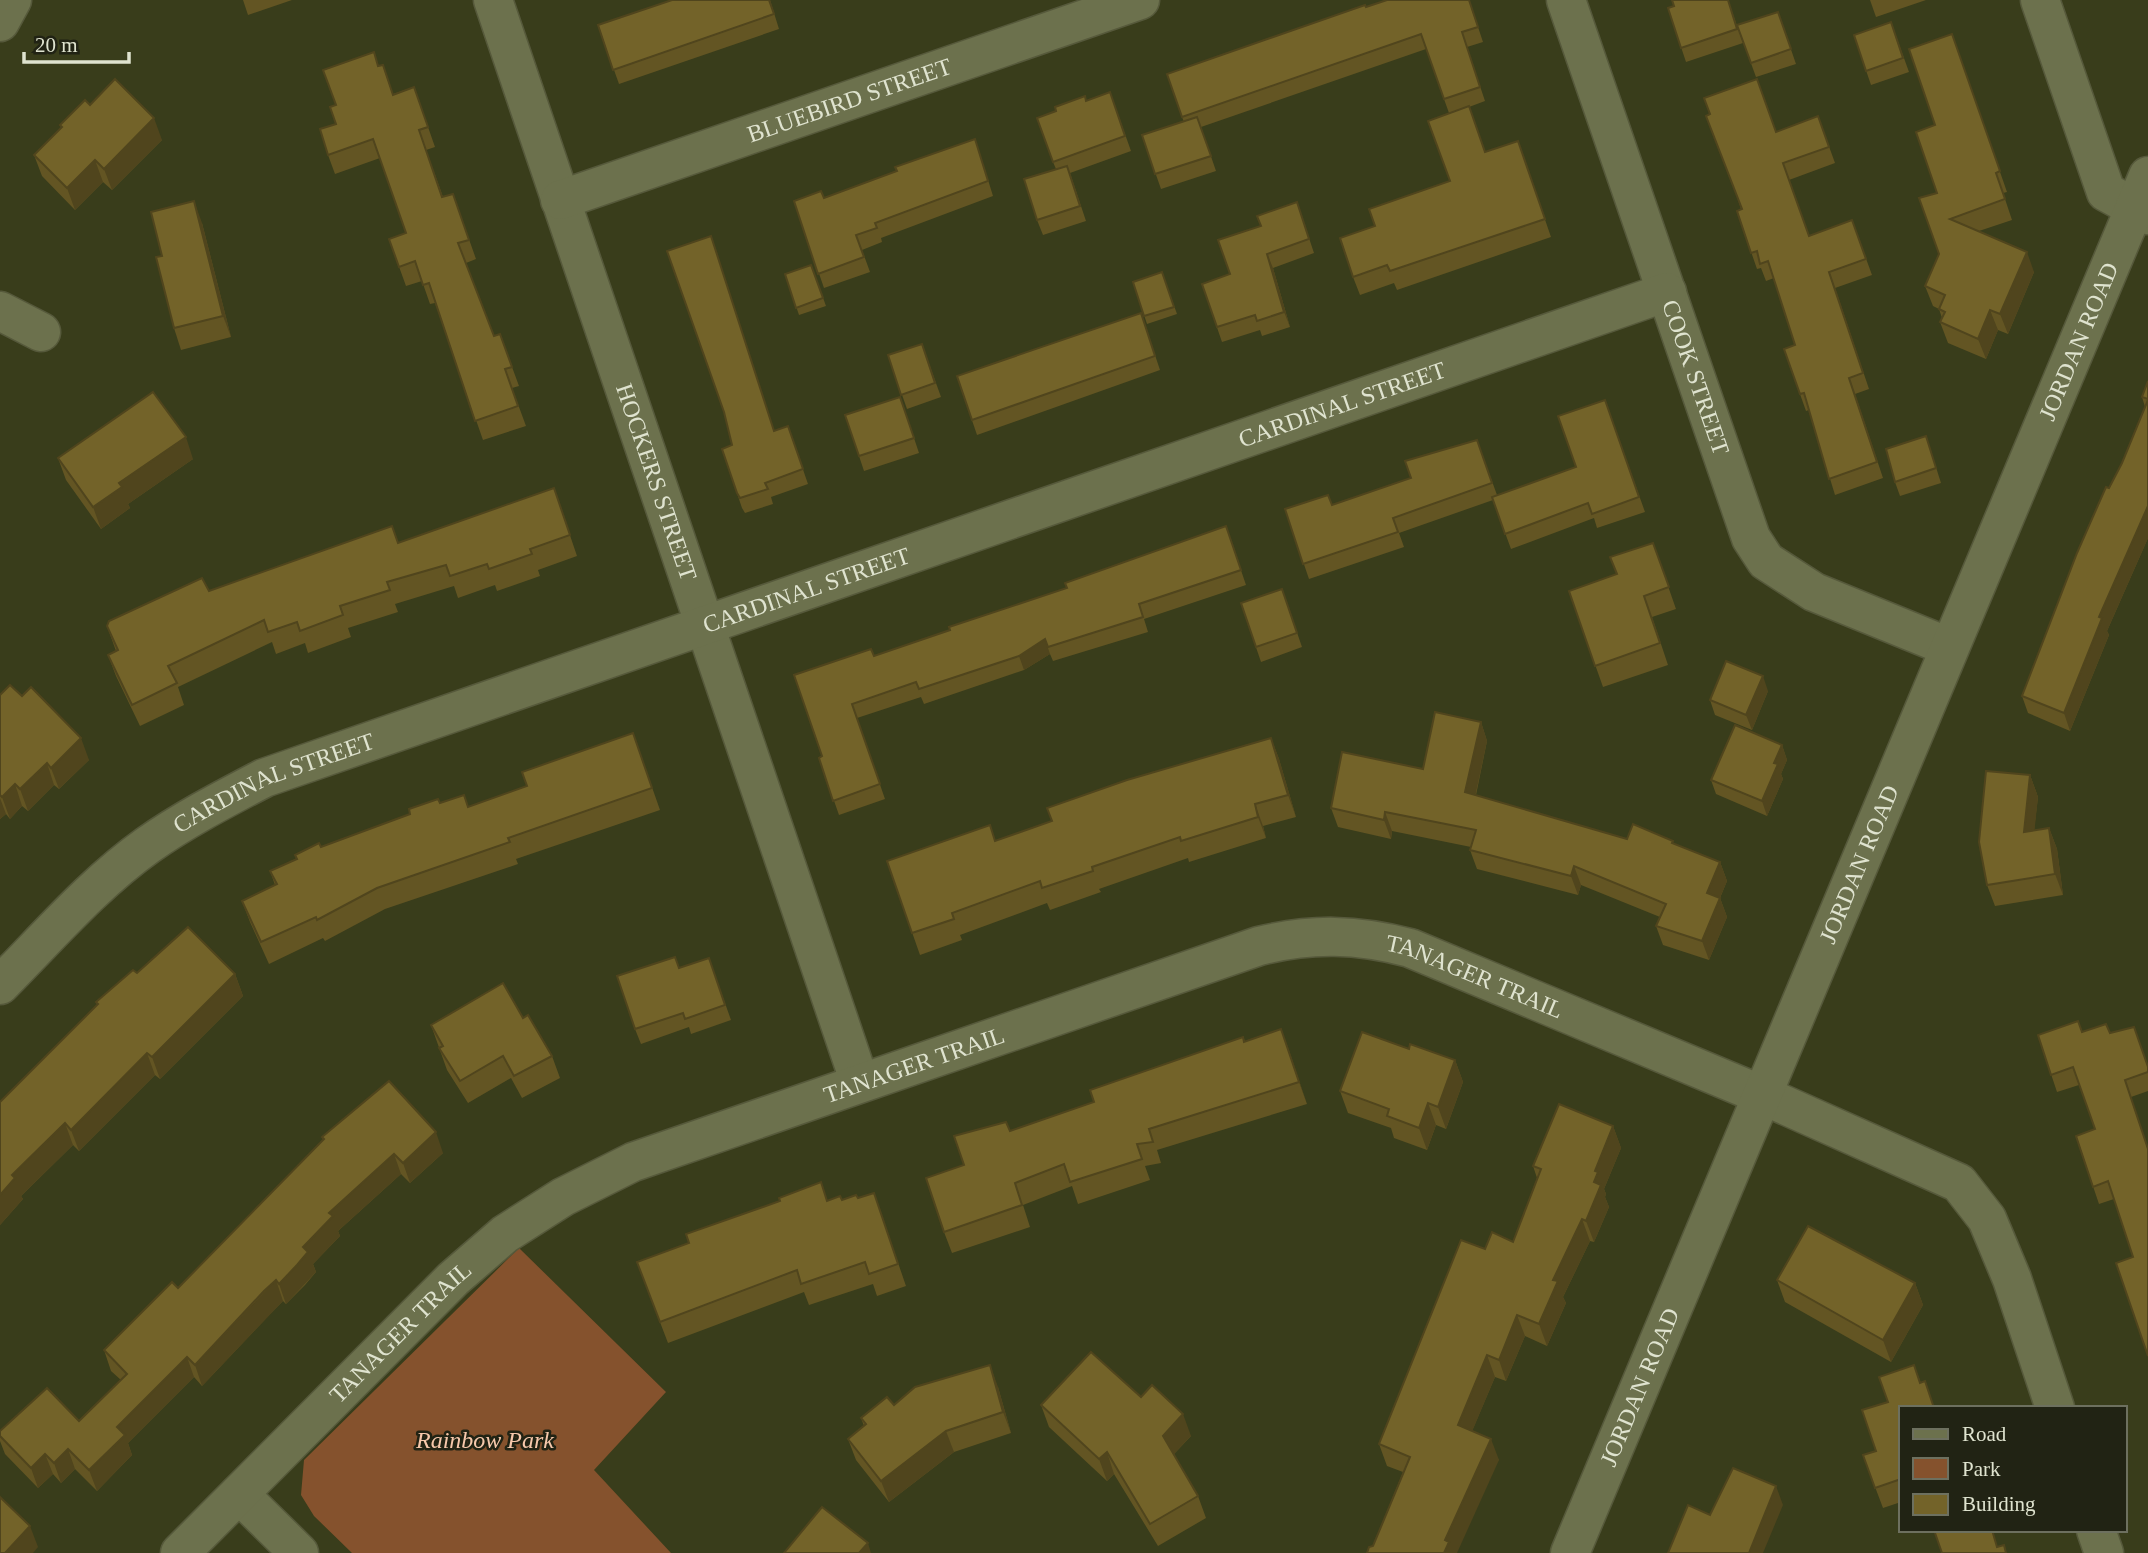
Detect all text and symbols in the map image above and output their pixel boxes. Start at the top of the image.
scale bar [24,21,130,65]
text: 20 m [35,33,78,57]
street label: BLUEBIRD STREET [744,53,955,147]
street label: JORDAN ROAD [2034,259,2123,424]
street label: COOK STREET [1657,296,1735,459]
street label: CARDINAL STREET [1235,357,1449,452]
street label: HOCKERS STREET [611,380,702,584]
street label: CARDINAL STREET [699,542,914,638]
street label: CARDINAL STREET [168,728,378,838]
street label: JORDAN ROAD [1814,781,1904,947]
street label: TANAGER TRAIL [1384,930,1567,1024]
street label: TANAGER TRAIL [821,1022,1008,1108]
street label: TANAGER TRAIL [324,1256,476,1408]
street label: JORDAN ROAD [1595,1304,1684,1470]
legend [1899,1406,2127,1532]
text: Road [1962,1422,2007,1446]
park label: Rainbow Park [415,1427,554,1453]
text: Park [1962,1457,2001,1481]
text: Building [1962,1492,2036,1516]

